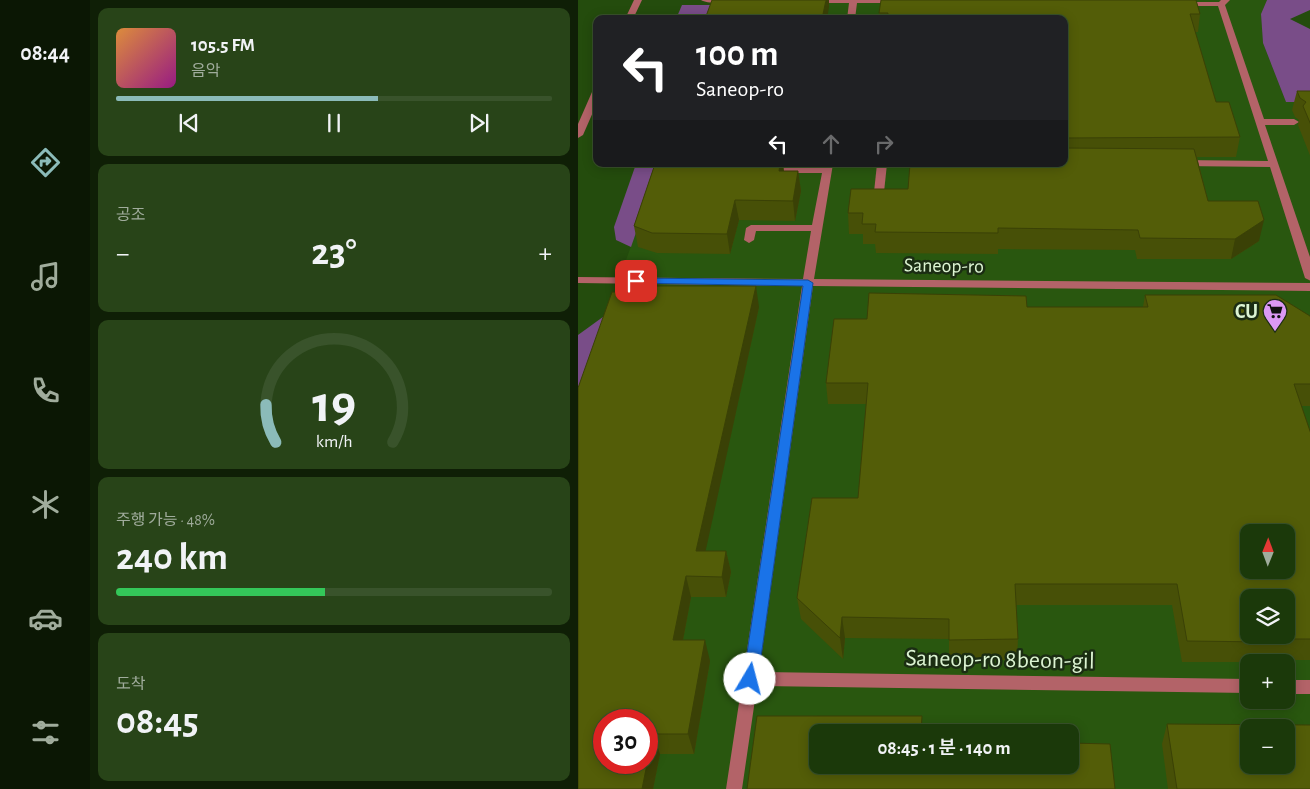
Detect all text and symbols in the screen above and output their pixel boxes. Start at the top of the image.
icon: left [613,35,678,100]
text: 105.5 FM [191,36,255,55]
text: 100 m [696,37,779,72]
text: 08:44 [20,42,70,64]
text: 음악 [191,63,220,79]
text: Saneop-ro [696,78,784,100]
icon: previous [175,109,203,137]
icon: pause [320,109,348,137]
icon: next [465,109,493,137]
icon: left [764,130,792,158]
icon: ahead [817,130,845,158]
icon: right [870,130,898,158]
icon: directions [28,145,63,180]
text: 공조 [116,207,145,223]
text: 23° [311,234,357,272]
text: − [116,240,129,268]
text: + [539,240,552,268]
street label: Saneop-ro [904,255,984,277]
icon: music [28,259,63,294]
pin [615,260,657,302]
icon: arrive [622,267,650,295]
supermarket icon: CU [1262,298,1288,332]
place label: CU [1235,302,1258,322]
icon: phone [28,373,63,408]
text: 19 [312,379,356,431]
text: km/h [316,433,352,451]
icon: climate [28,487,63,522]
text: 주행 가능 · 48% [116,512,215,528]
north arrow [1240,524,1296,579]
map controls [1240,524,1295,774]
text: 240 km [116,539,228,577]
button: layers [1240,589,1295,644]
icon: car [28,601,63,636]
street label: Saneop-ro 8beon-gil [905,646,1095,674]
position arrow [723,652,775,704]
button: + [1240,654,1295,709]
text: 도착 [116,676,145,692]
text: 08:45 [116,703,199,741]
speed limit sign: 30 [593,709,658,774]
icon: filters [28,715,63,750]
button: − [1240,719,1295,774]
text: 08:45 · 1 분 · 140 m [877,739,1011,758]

